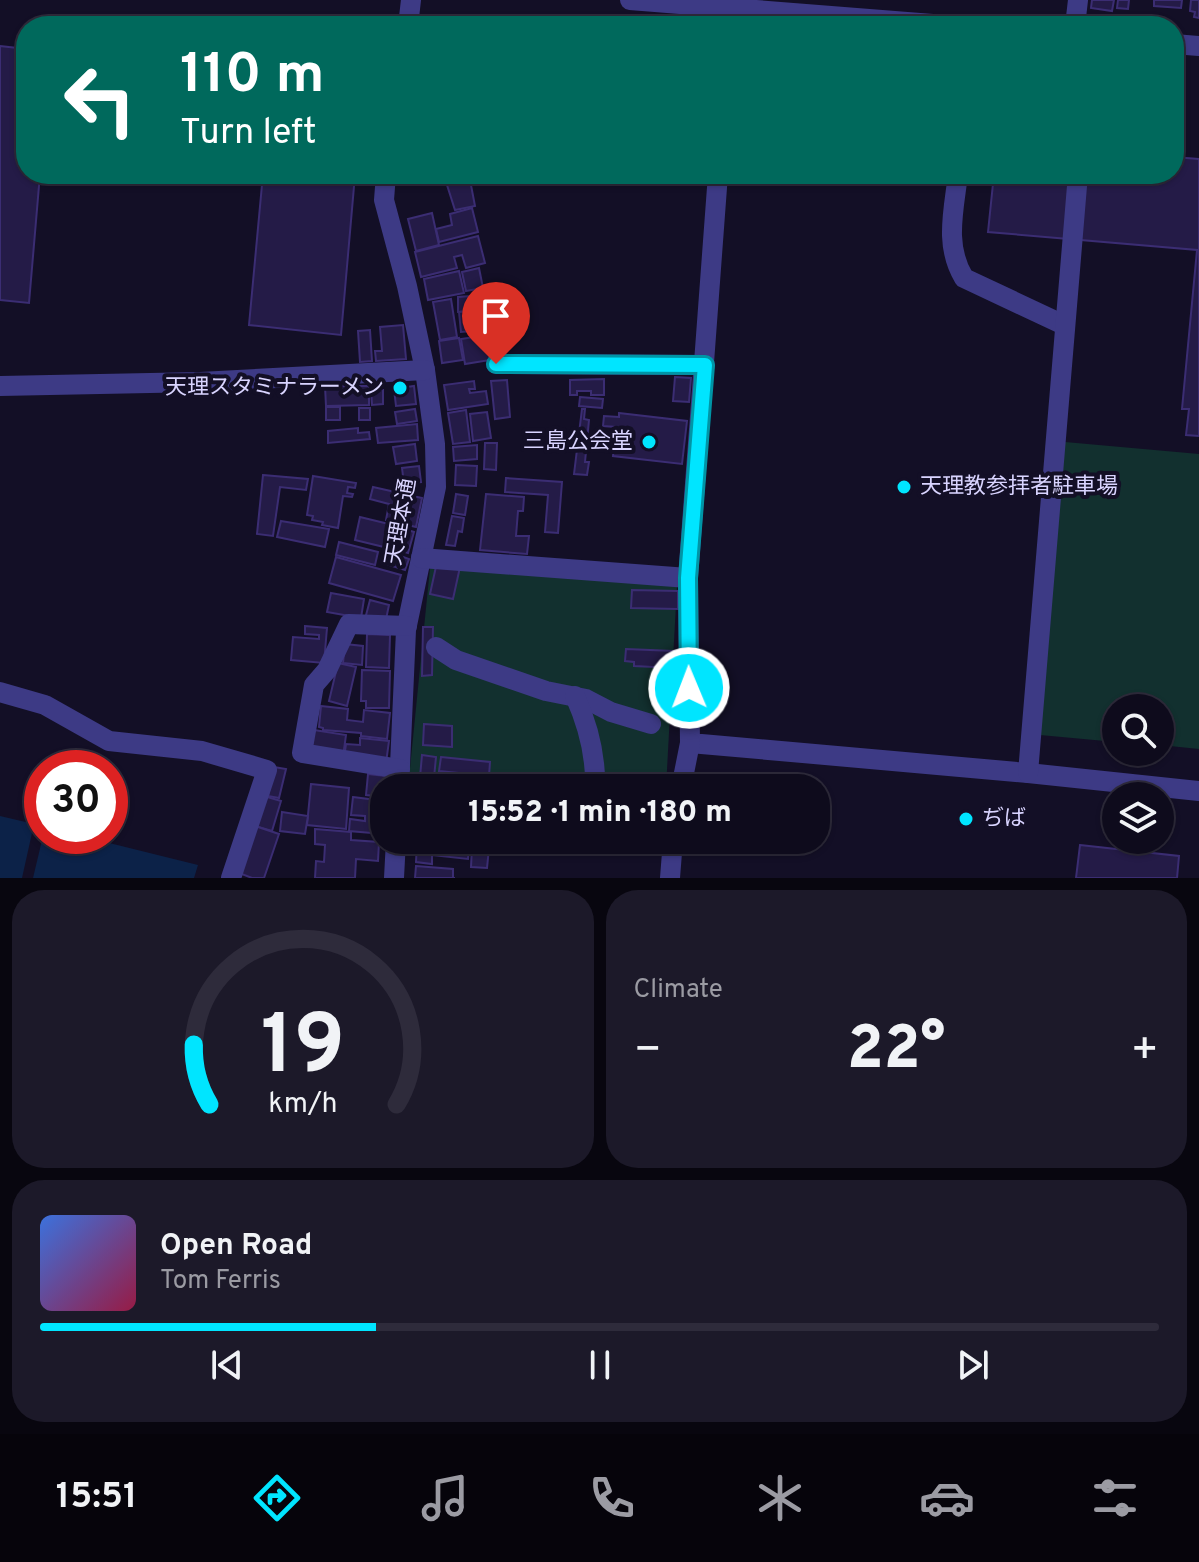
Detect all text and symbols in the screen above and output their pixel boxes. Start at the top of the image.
text: 110 m [180,42,325,112]
icon: left [48,48,152,152]
text: Turn left [180,111,317,157]
pin [462,282,530,364]
icon: arrive [474,294,518,338]
place label: 天理スタミナラーメン [165,375,384,402]
marker: 天理スタミナラーメン [391,379,409,397]
place label: 三島公会堂 [523,429,633,456]
marker: 三島公会堂 [640,433,658,451]
place label: 天理教参拝者駐車場 [920,474,1118,501]
street label: 天理本通 [381,476,423,568]
marker: 天理教参拝者駐車場 [895,478,913,496]
position arrow [647,646,731,730]
map controls [1102,694,1174,854]
button: search [1102,694,1174,766]
speed limit sign: 30 [24,750,128,854]
button: layers [1102,782,1174,854]
text: 15:52 · 1 min · 180 m [468,795,732,832]
place label: ぢば [982,806,1026,833]
marker: ぢば [957,810,975,828]
text: Climate [634,974,723,1007]
text: 19 [261,998,345,1103]
text: 22° [847,1014,945,1090]
text: − [634,1024,662,1080]
text: + [1131,1024,1159,1080]
text: km/h [268,1087,337,1123]
text: Open Road [160,1228,312,1265]
text: Tom Ferris [160,1265,281,1298]
icon: previous [205,1343,249,1387]
icon: pause [578,1343,622,1387]
icon: next [951,1343,995,1387]
icon: directions [249,1470,305,1526]
icon: music [417,1470,473,1526]
icon: phone [584,1470,640,1526]
icon: climate [752,1470,808,1526]
icon: car [919,1470,975,1526]
icon: filters [1087,1470,1143,1526]
text: 15:51 [56,1475,137,1521]

